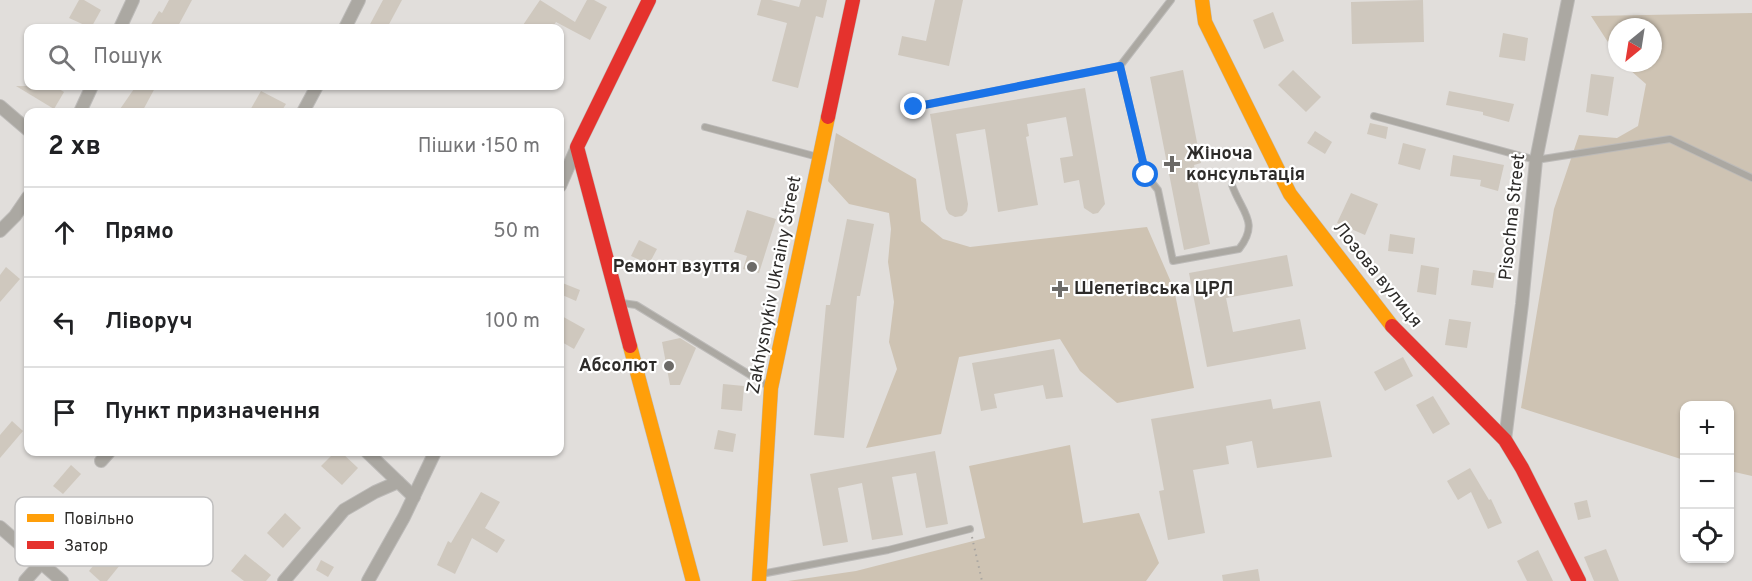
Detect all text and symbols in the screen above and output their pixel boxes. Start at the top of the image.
north arrow [1608,18,1662,72]
search box [24,24,564,90]
icon: search [45,41,78,74]
text: Пошук [93,44,163,71]
route end [900,93,926,119]
text: 2 хв [48,131,101,164]
text: Пішки · 150 m [418,134,540,160]
place label: Жіноча консультація [1186,143,1305,187]
street label: Pisochna Street [1495,152,1531,282]
marker: Жіноча консультація [1163,155,1181,173]
route start [1132,161,1158,187]
street label: Zakhysnykiv Ukrainy Street [743,174,807,396]
icon: ahead [48,216,81,249]
street label: Лозова вулиця [1327,217,1427,333]
text: Прямо [105,219,174,246]
text: 50 m [493,219,540,245]
place label: Ремонт взуття [613,256,740,279]
marker: Ремонт взуття [745,260,759,274]
place label: Шепетівська ЦРЛ [1074,278,1233,301]
marker: Шепетівська ЦРЛ [1051,280,1069,298]
icon: left [48,306,81,339]
text: Ліворуч [105,309,193,336]
text: 100 m [485,309,540,335]
place label: Абсолют [579,355,658,378]
marker: Абсолют [662,359,676,373]
icon: arrive [48,396,81,429]
text: Пункт призначення [105,399,320,426]
map controls [1680,401,1734,563]
button: + [1680,401,1734,455]
button: − [1680,455,1734,509]
legend [15,497,213,566]
button: locate [1680,509,1734,563]
text: Повільно [64,510,134,530]
text: Затор [64,537,108,557]

